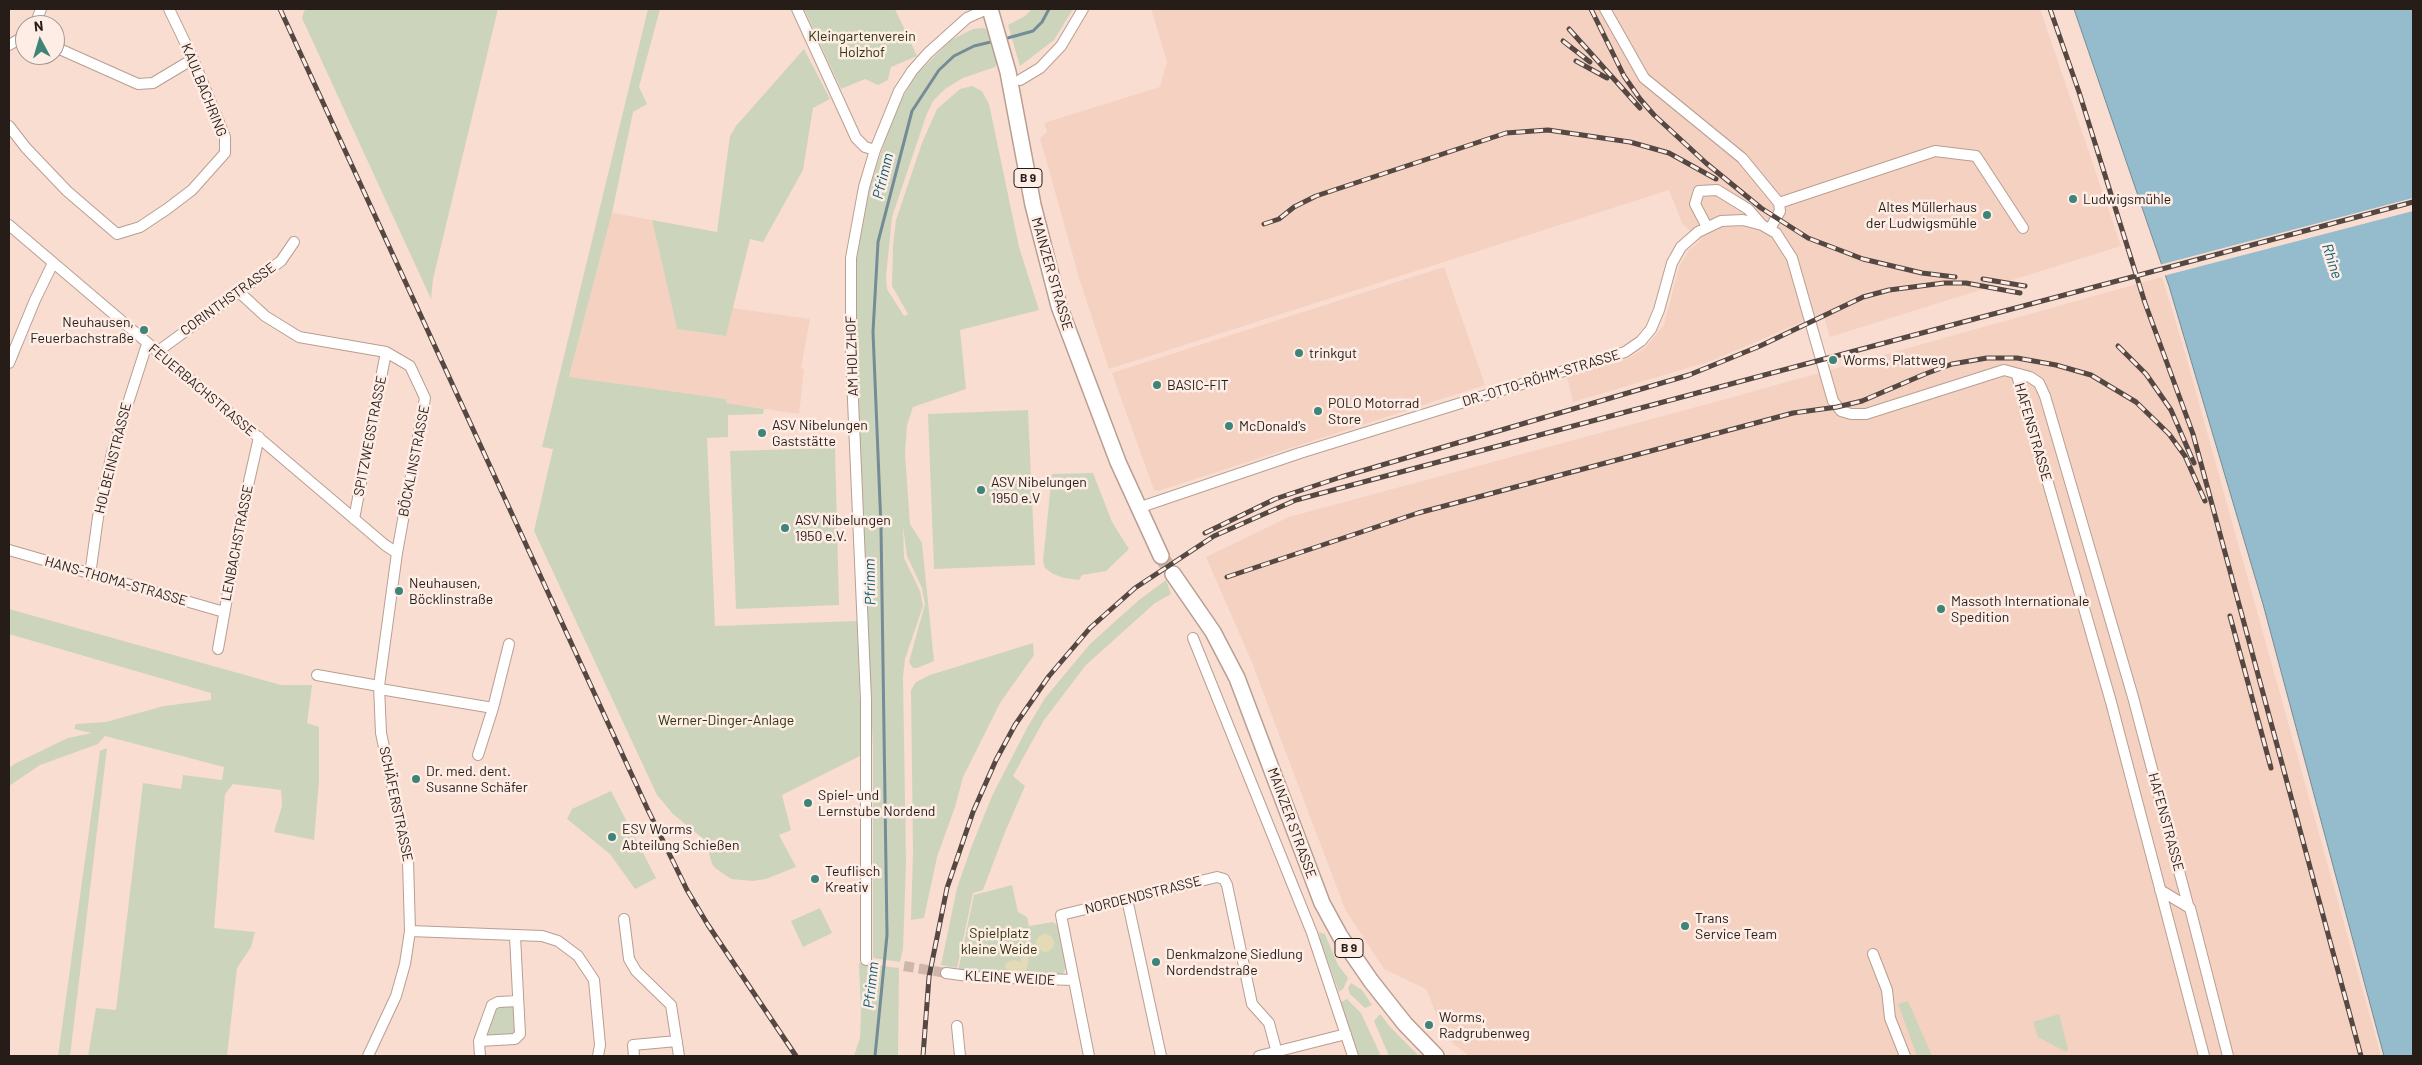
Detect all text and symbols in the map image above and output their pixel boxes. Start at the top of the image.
north arrow [15,15,65,65]
text: N [33,17,44,35]
park label: Kleingartenverein Holzhof [808,28,916,60]
street label: KAULBACHRING [178,41,230,139]
water label: Pfrimm [869,151,897,201]
road number: B 9 [1014,168,1042,188]
place label: Ludwigsmühle [2083,191,2171,207]
marker: Ludwigsmühle [2067,193,2079,205]
place label: Altes Müllerhaus der Ludwigsmühle [1866,199,1977,232]
marker: Altes Müllerhaus der Ludwigsmühle [1981,209,1993,221]
street label: MAINZER STRASSE [1028,216,1076,332]
water label: Rhine [2318,241,2346,281]
street label: CORINTHSTRASSE [177,259,279,339]
place label: Neuhausen, Feuerbachstraße [30,314,134,347]
street label: AM HOLZHOF [842,315,862,397]
marker: Neuhausen, Feuerbachstraße [138,324,150,336]
street label: FEUERBACHSTRASSE [145,340,259,440]
place label: trinkgut [1309,345,1357,361]
street label: DR.-OTTO-RÖHM-STRASSE [1460,346,1622,410]
marker: trinkgut [1293,347,1305,359]
place label: Worms, Plattweg [1843,352,1946,368]
marker: Worms, Plattweg [1827,354,1839,366]
street label: SPITZWEGSTRASSE [350,374,390,498]
place label: BASIC-FIT [1167,377,1229,393]
marker: BASIC-FIT [1151,379,1163,391]
street label: HAFENSTRASSE [2011,381,2055,483]
place label: POLO Motorrad Store [1328,395,1419,428]
street label: HOLBEINSTRASSE [91,401,135,515]
street label: BÖCKLINSTRASSE [395,404,433,518]
marker: POLO Motorrad Store [1312,405,1324,417]
place label: ASV Nibelungen Gaststätte [772,417,868,450]
place label: McDonald's [1239,418,1306,434]
marker: McDonald's [1223,420,1235,432]
marker: ASV Nibelungen Gaststätte [756,427,768,439]
place label: ASV Nibelungen 1950 e.V [991,474,1087,507]
street label: LENBACHSTRASSE [218,484,256,602]
marker: ASV Nibelungen 1950 e.V [975,484,987,496]
place label: ASV Nibelungen 1950 e.V. [795,512,891,544]
marker: ASV Nibelungen 1950 e.V. [779,522,791,534]
street label: HANS-THOMA-STRASSE [43,553,189,609]
water label: Pfrimm [861,558,879,606]
place label: Neuhausen, Böcklinstraße [409,575,493,608]
marker: Neuhausen, Böcklinstraße [393,585,405,597]
place label: Massoth Internationale Spedition [1951,593,2089,626]
marker: Massoth Internationale Spedition [1935,603,1947,615]
park label: Werner-Dinger-Anlage [658,712,794,728]
street label: SCHÄFERSTRASSE [376,745,416,863]
place label: Dr. med. dent. Susanne Schäfer [426,763,528,796]
street label: MAINZER STRASSE [1264,765,1320,881]
street label: HAFENSTRASSE [2145,771,2187,873]
marker: Dr. med. dent. Susanne Schäfer [410,773,422,785]
place label: Spiel- und Lernstube Nordend [818,787,936,820]
marker: Spiel- und Lernstube Nordend [802,797,814,809]
place label: ESV Worms Abteilung Schießen [622,821,739,854]
marker: ESV Worms Abteilung Schießen [606,831,618,843]
place label: Teuflisch Kreativ [825,863,880,896]
street label: NORDENDSTRASSE [1083,872,1203,918]
marker: Teuflisch Kreativ [809,873,821,885]
place label: Trans Service Team [1695,910,1777,942]
marker: Trans Service Team [1679,920,1691,932]
park label: Spielplatz kleine Weide [961,925,1037,958]
road number: B 9 [1335,938,1363,958]
place label: Denkmalzone Siedlung Nordendstraße [1166,946,1303,979]
marker: Denkmalzone Siedlung Nordendstraße [1150,956,1162,968]
water label: Pfrimm [860,961,882,1009]
street label: KLEINE WEIDE [964,967,1056,989]
place label: Worms, Radgrubenweg [1439,1009,1530,1042]
marker: Worms, Radgrubenweg [1423,1019,1435,1031]

